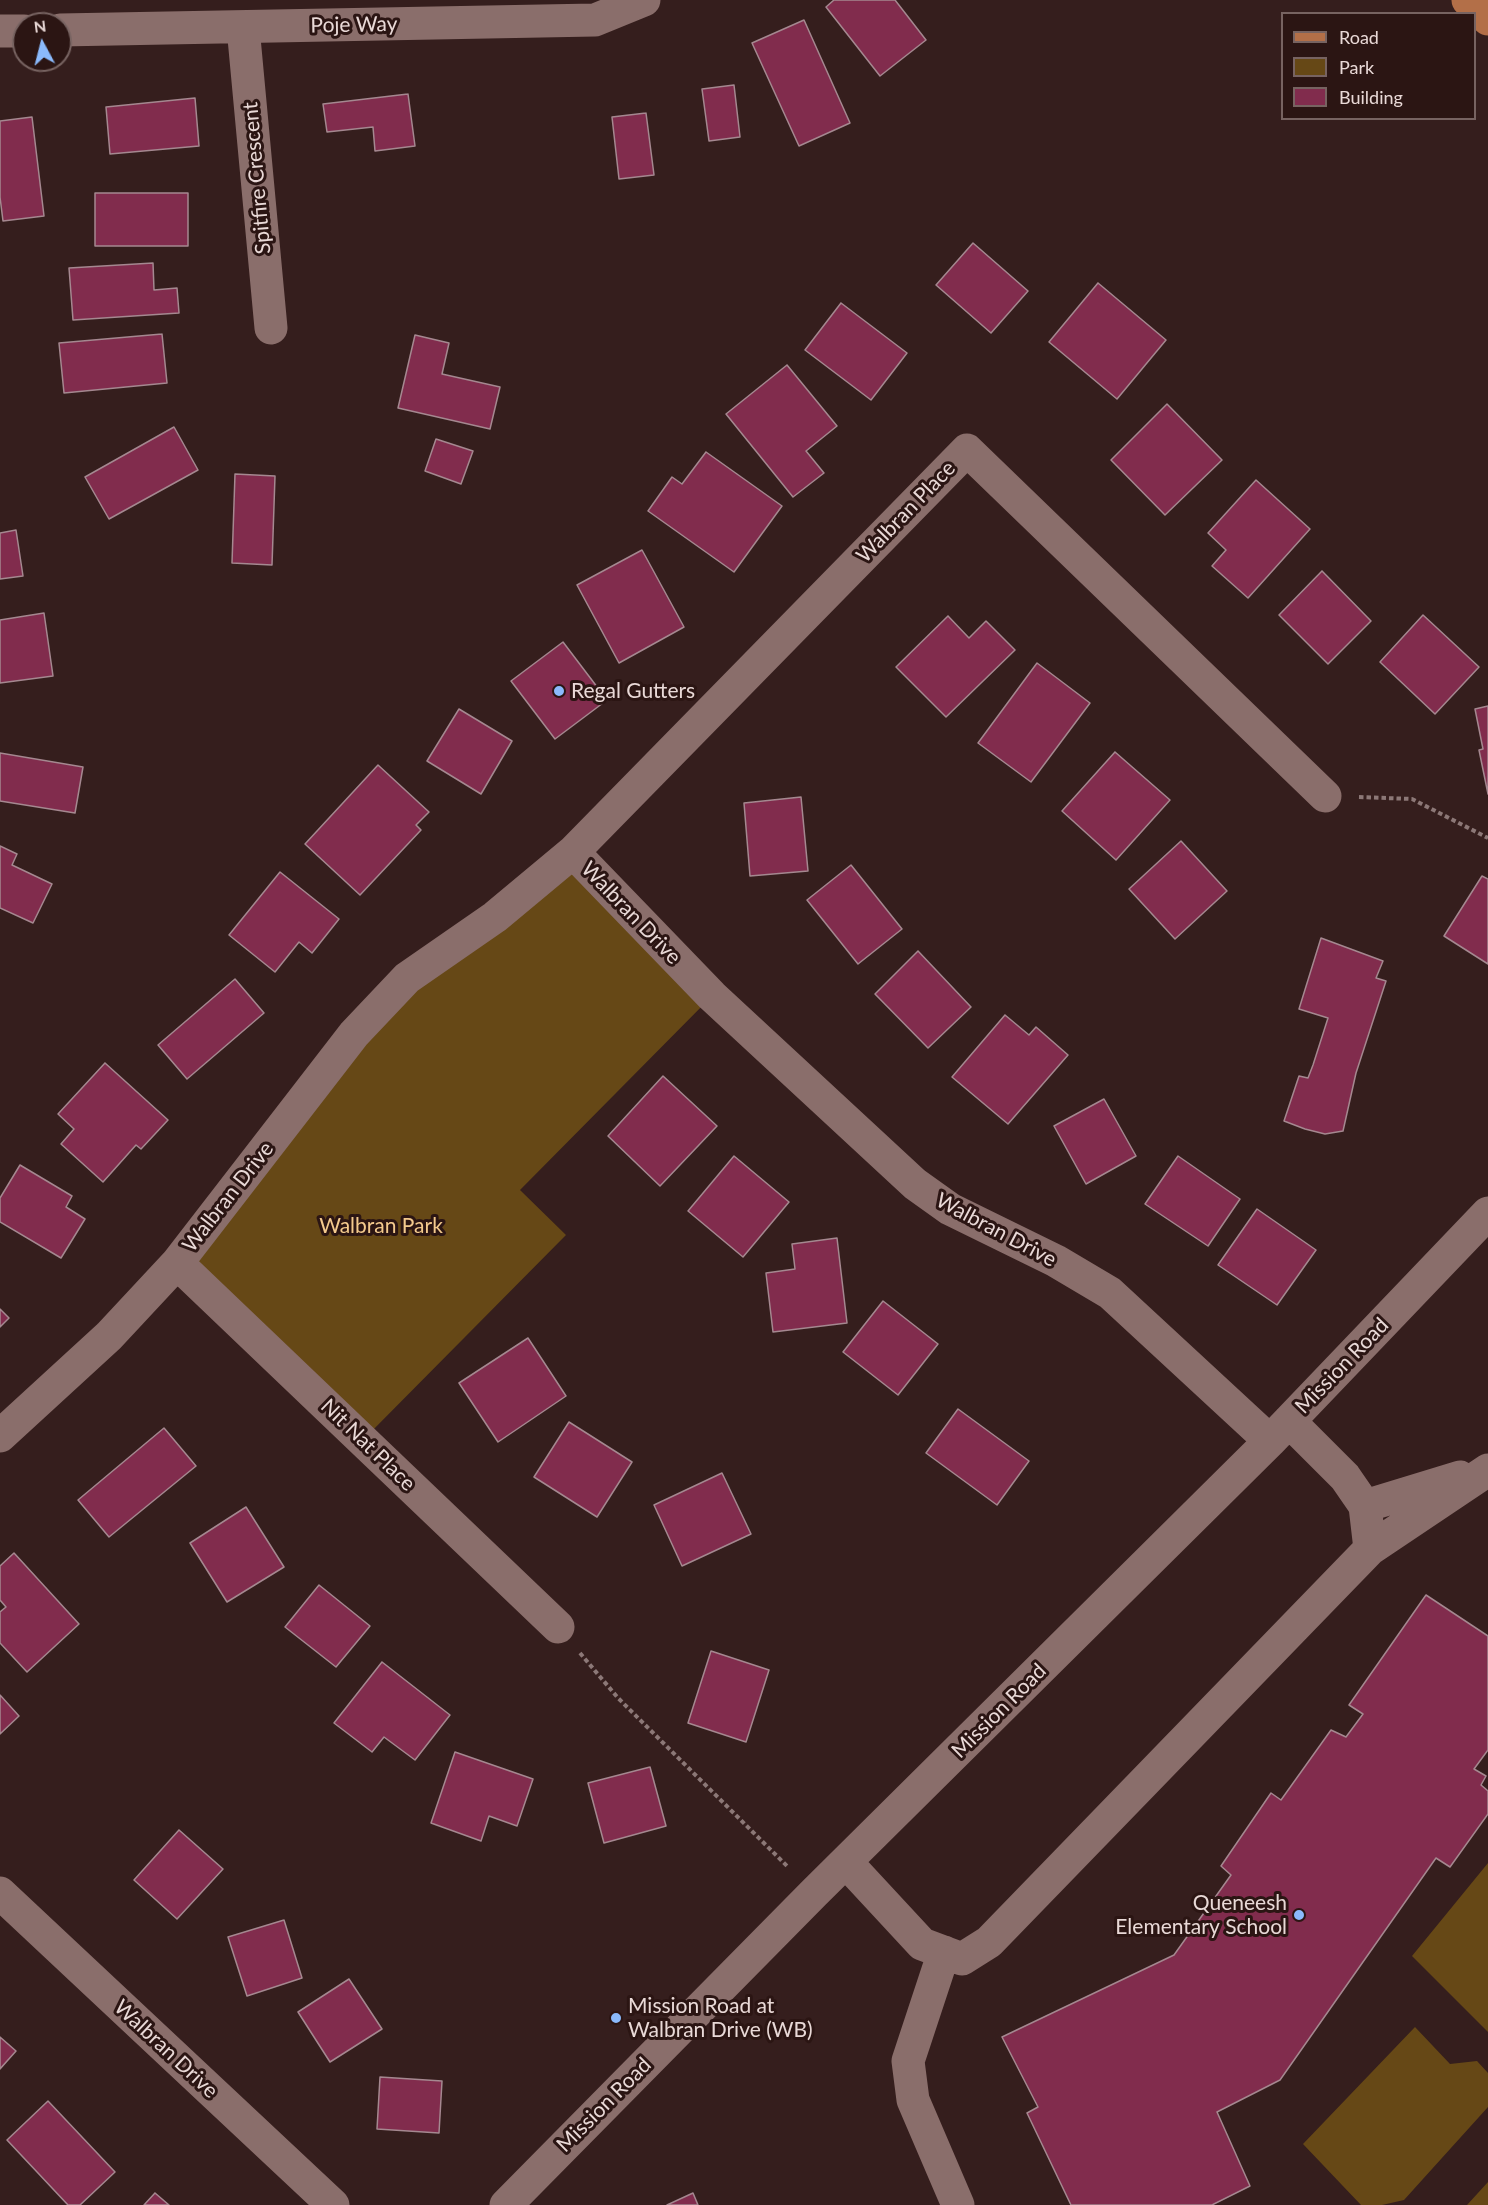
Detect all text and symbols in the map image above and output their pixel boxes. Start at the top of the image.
north arrow [12,12,72,72]
street label: Poje Way [310,12,398,38]
legend [1281,12,1476,120]
text: N [33,15,47,36]
text: Road [1339,26,1379,48]
text: Park [1339,56,1374,78]
text: Building [1339,86,1403,108]
street label: Spitfire Crescent [238,101,276,255]
street label: Walbran Place [851,456,961,568]
place label: Regal Gutters [571,678,695,704]
marker: Regal Gutters [552,684,566,698]
street label: Walbran Drive [576,856,686,970]
street label: Walbran Drive [177,1137,279,1257]
street label: Walbran Drive [931,1188,1061,1272]
park label: Walbran Park [319,1213,443,1239]
street label: Mission Road [1290,1313,1394,1419]
street label: Nit Nat Place [316,1394,420,1496]
street label: Mission Road [947,1659,1051,1763]
place label: Queneesh Elementary School [1115,1890,1287,1940]
marker: Queneesh Elementary School [1292,1908,1306,1922]
place label: Mission Road at Walbran Drive (WB) [628,1993,813,2043]
street label: Walbran Drive [109,1995,223,2103]
marker: Mission Road at Walbran Drive (WB) [609,2011,623,2025]
street label: Mission Road [552,2053,656,2157]

